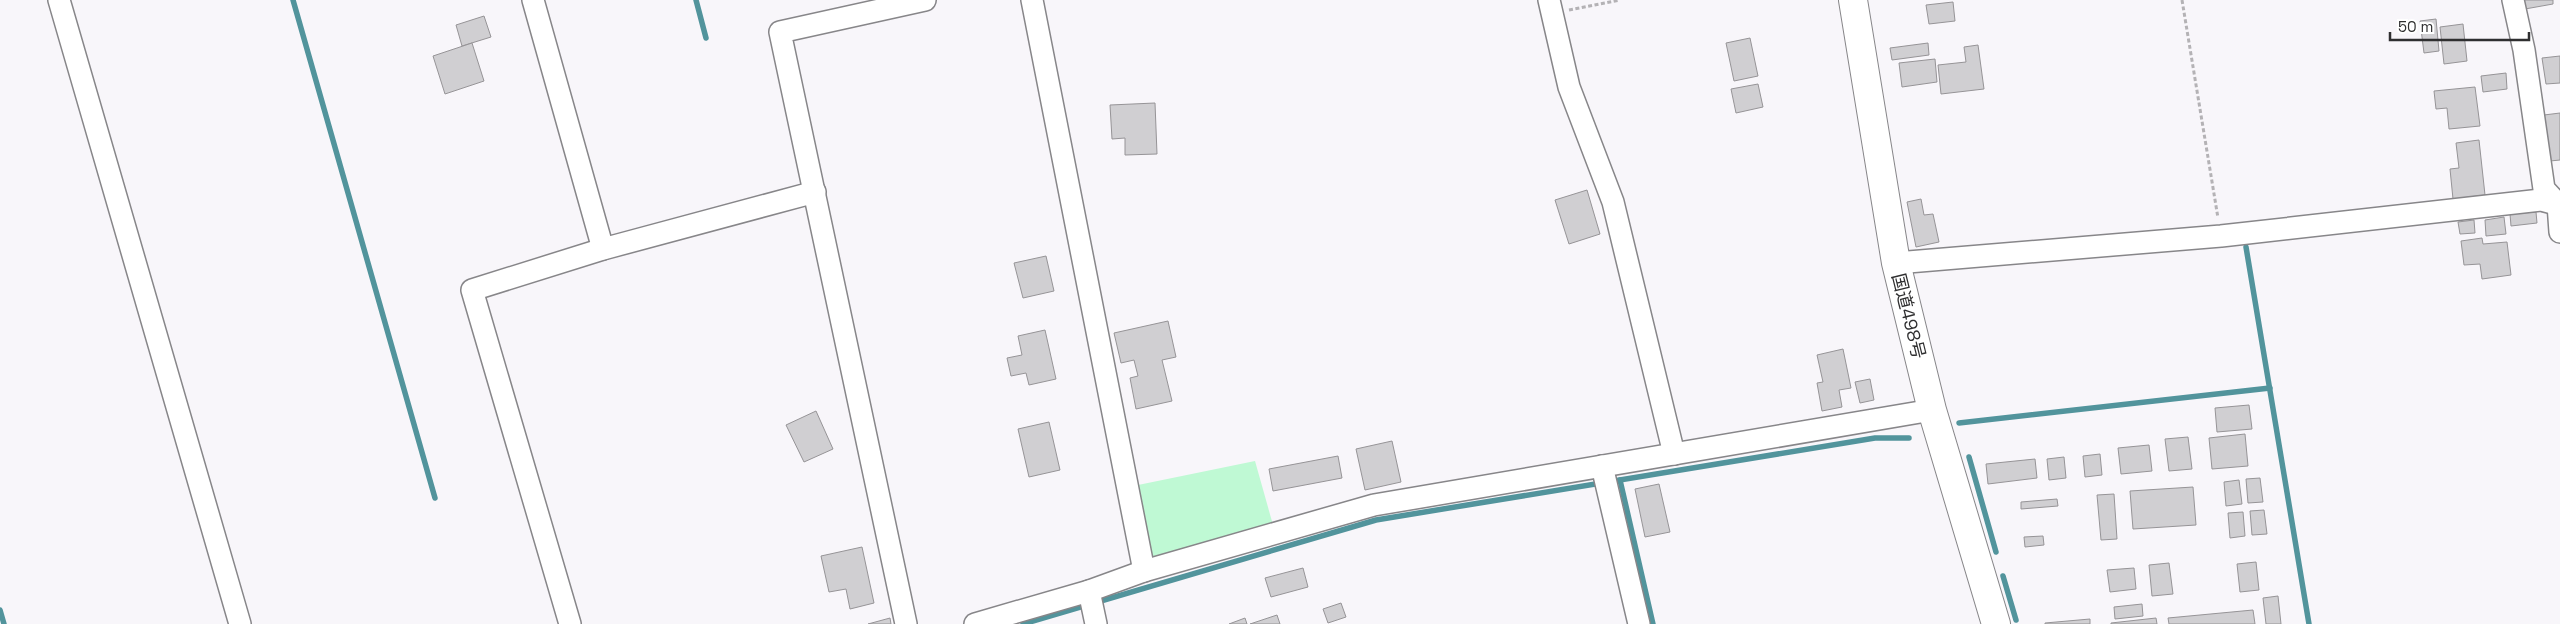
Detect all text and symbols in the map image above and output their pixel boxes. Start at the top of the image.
scale bar [2390,10,2529,42]
text: 50 m [2398,17,2433,36]
street label: 国道498号 [1887,271,1931,361]

